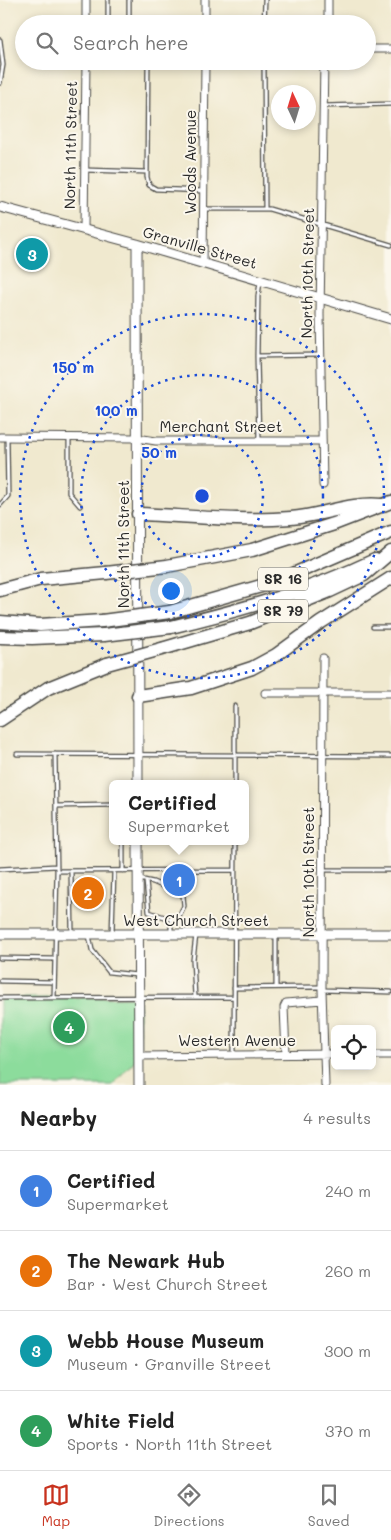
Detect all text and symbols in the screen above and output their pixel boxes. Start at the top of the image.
search box [15,15,376,70]
icon: search [33,29,61,57]
text: Search here [73,30,189,55]
street label: North 11th Street [59,81,81,209]
north arrow [271,85,316,130]
street label: Woods Avenue [180,110,200,214]
street label: North 10th Street [296,207,318,339]
street label: Granville Street [141,221,260,273]
pin: 3 [16,235,48,273]
text: 150 m [52,357,94,377]
text: 100 m [94,400,138,420]
street label: Merchant Street [160,416,282,436]
text: 50 m [141,442,177,462]
street label: North 11th Street [113,480,133,608]
centre of rings [193,487,211,505]
road number: SR 16 [258,568,308,590]
your location [158,578,184,604]
road number: SR 79 [258,600,308,622]
popup [109,780,249,845]
text: Certified [128,790,216,815]
street label: North 10th Street [298,807,318,937]
text: Supermarket [128,815,230,836]
pin: 1 [163,861,195,899]
pin: 2 [72,874,104,912]
street label: West Church Street [123,910,269,930]
pin: 4 [53,1008,85,1046]
map controls [331,1025,376,1070]
button: locate [331,1025,376,1070]
street label: Western Avenue [178,1030,296,1050]
text: Nearby [20,1104,97,1131]
text: 4 results [303,1107,371,1128]
text: Certified [67,1168,155,1193]
text: 1 [32,1180,40,1201]
text: 240 m [325,1180,371,1201]
text: Supermarket [67,1193,169,1214]
text: The Newark Hub [67,1248,225,1273]
text: 2 [32,1260,40,1281]
text: 260 m [325,1260,371,1281]
text: Bar · West Church Street [67,1273,268,1294]
text: Webb House Museum [67,1328,264,1353]
text: 3 [31,1340,41,1361]
text: 300 m [324,1340,371,1361]
text: Museum · Granville Street [67,1353,271,1374]
text: White Field [67,1408,174,1433]
text: 4 [31,1420,41,1441]
text: 370 m [325,1420,371,1441]
text: Sports · North 11th Street [67,1433,272,1454]
tab: Map [42,1481,70,1530]
tab: Directions [153,1481,225,1530]
tab: Saved [308,1481,349,1530]

